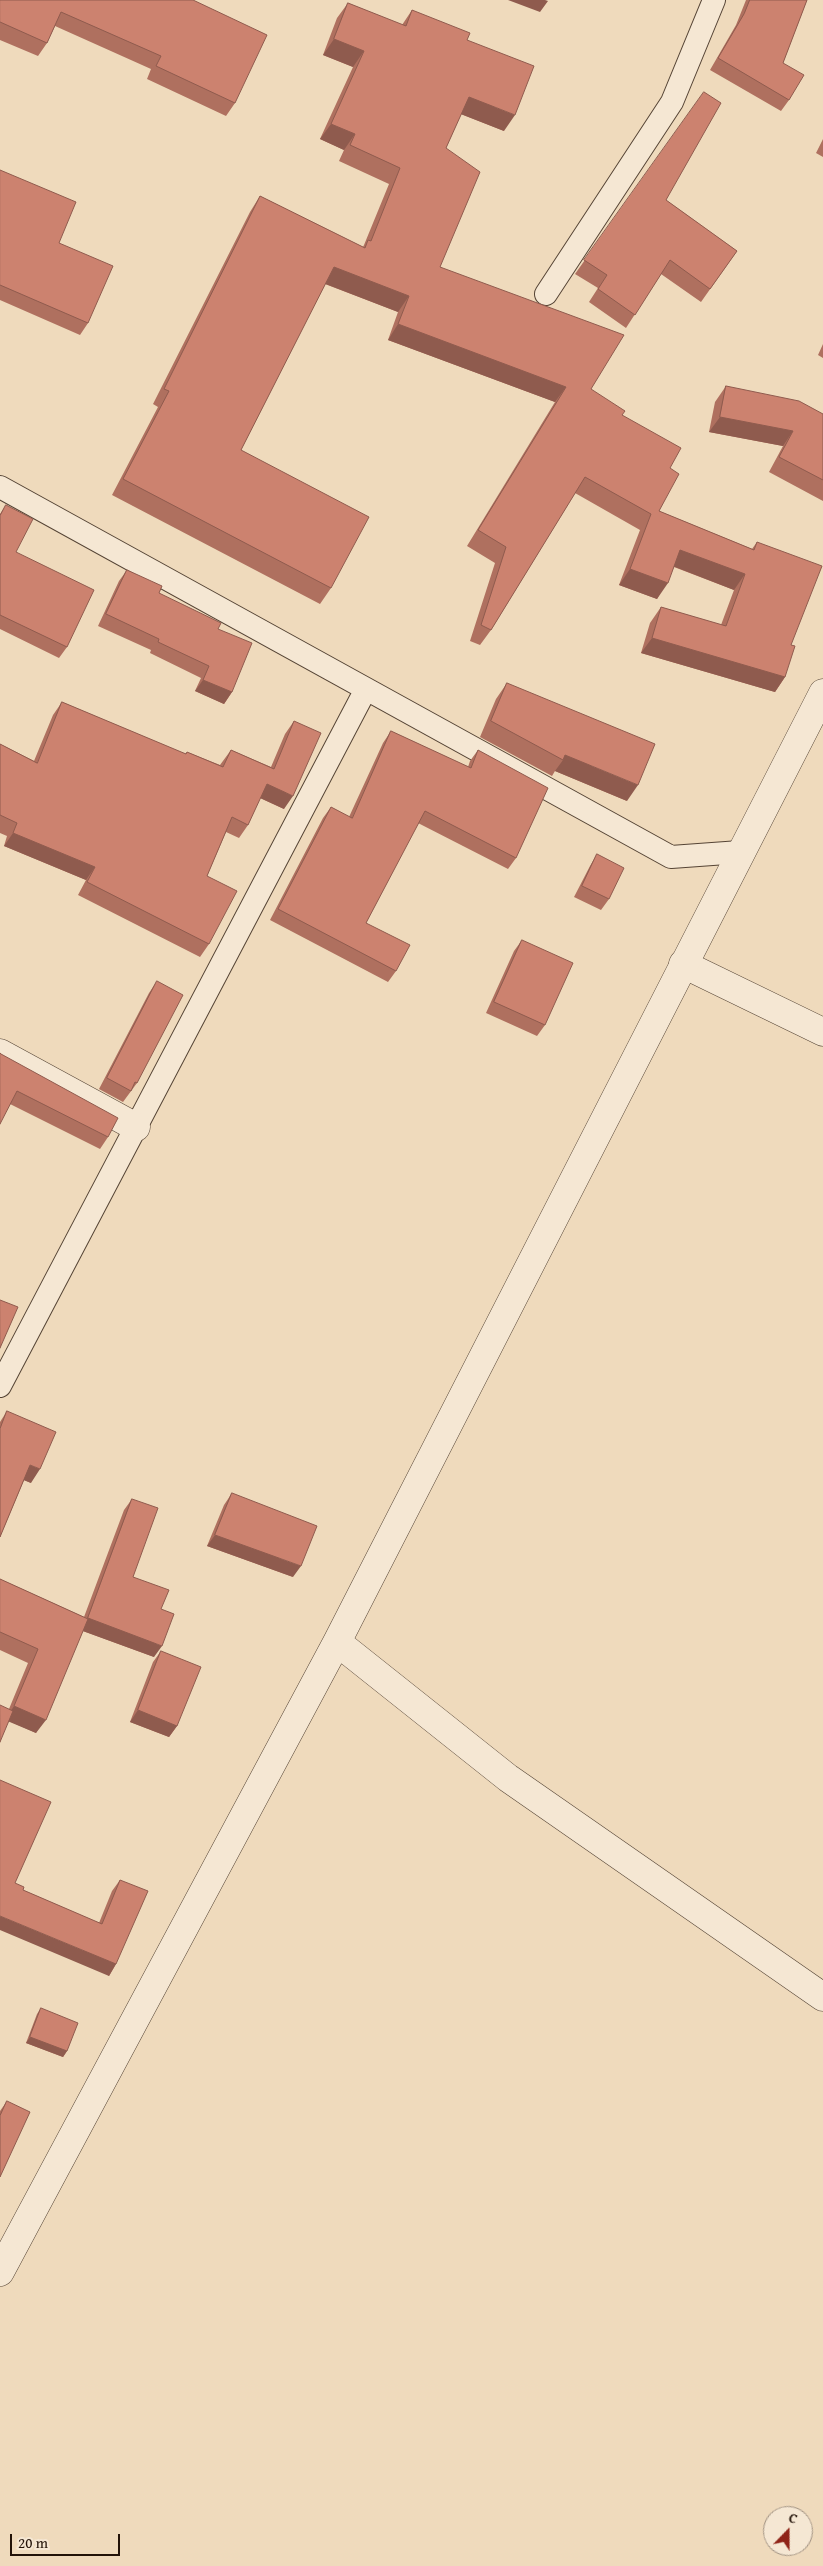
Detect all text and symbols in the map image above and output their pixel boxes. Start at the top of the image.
north arrow [763,2506,813,2556]
text: С [786,2507,801,2529]
scale bar [12,2524,122,2556]
text: 20 m [18,2532,48,2553]

